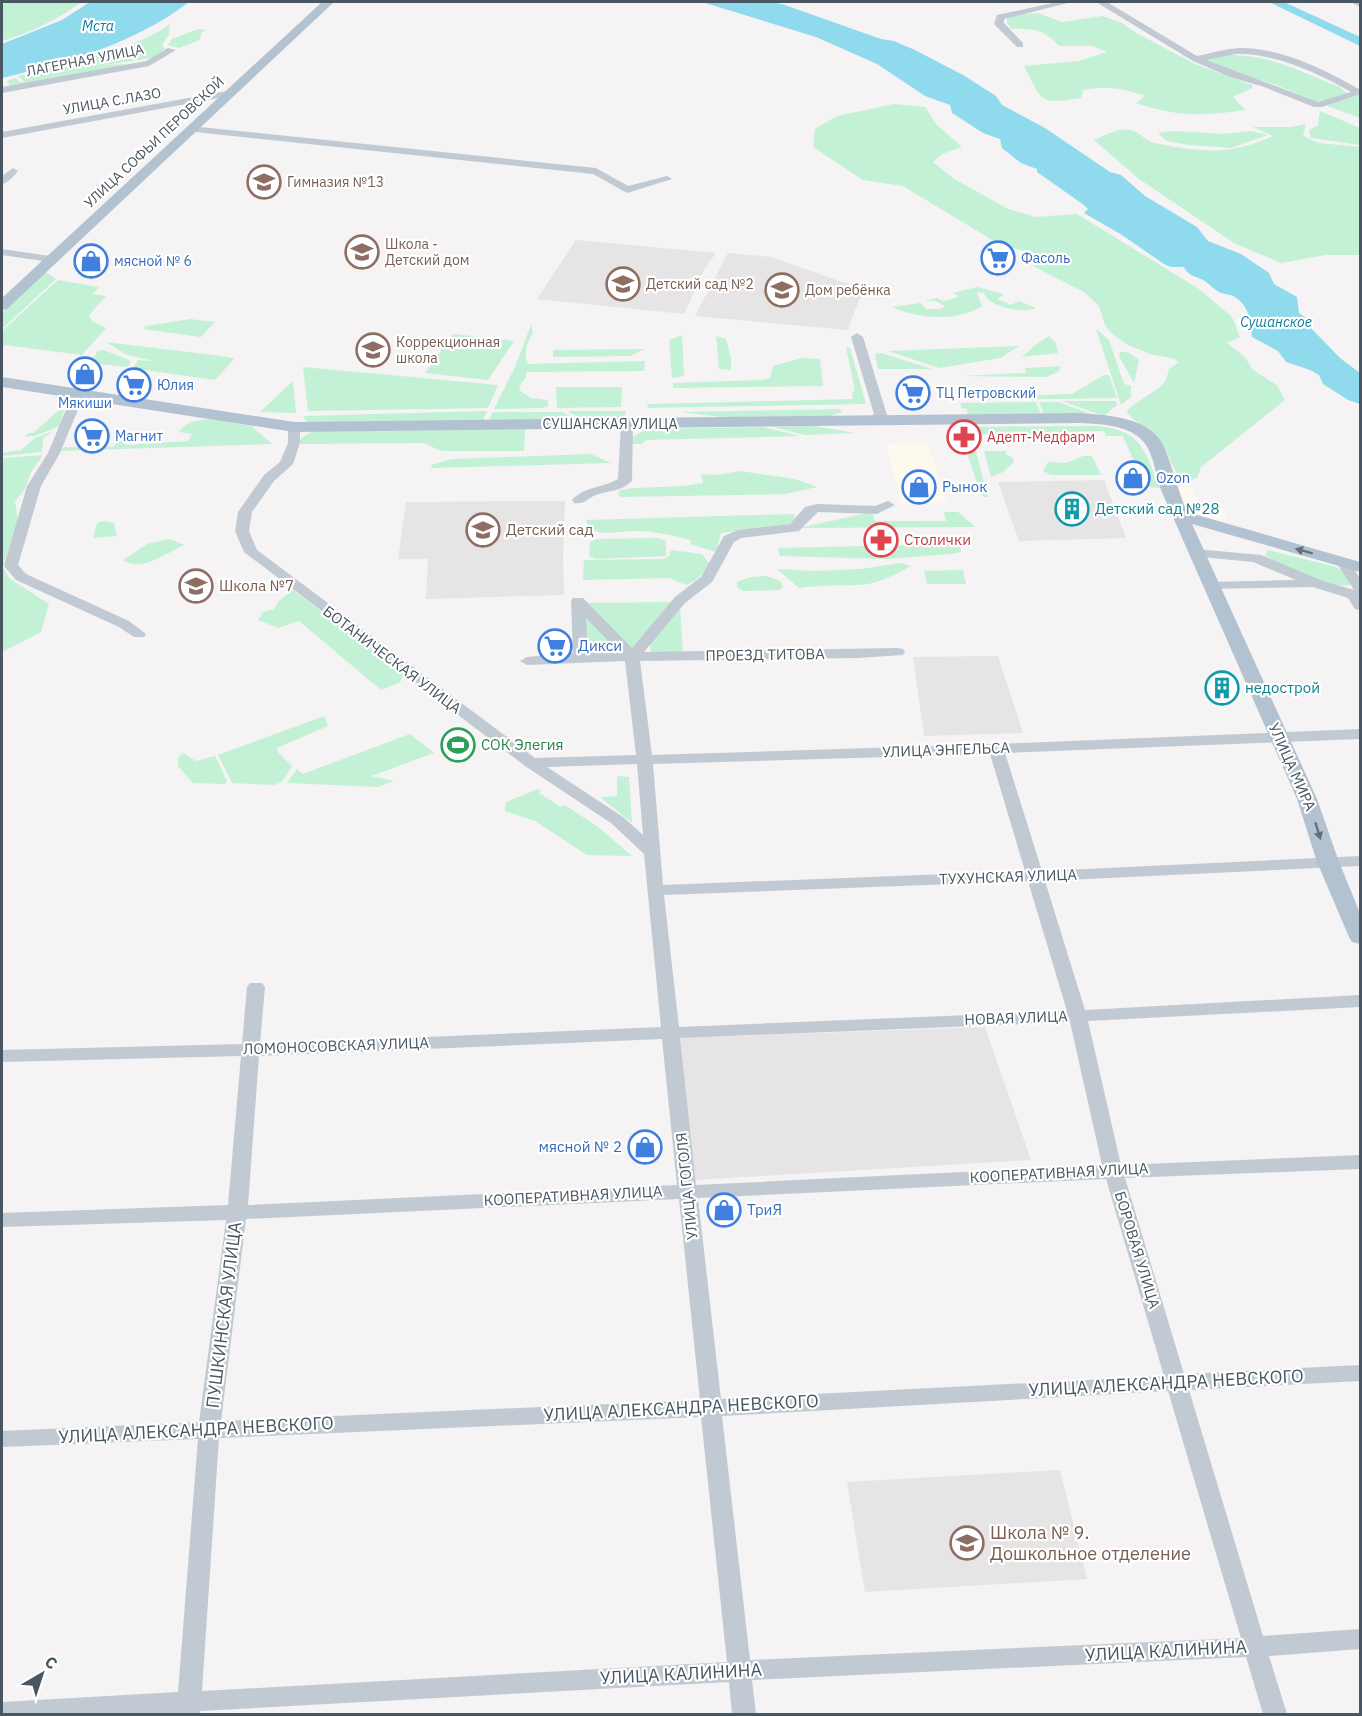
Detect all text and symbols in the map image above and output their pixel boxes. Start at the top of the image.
water label: Мста [82,17,114,35]
street label: ЛАГЕРНАЯ УЛИЦА [25,40,145,80]
street label: УЛИЦА СОФЬИ ПЕРОВСКОЙ [80,72,228,212]
street label: УЛИЦА С.ЛАЗО [62,84,162,118]
school or university icon: Гимназия №13 [246,164,282,200]
place label: Гимназия №13 [287,173,384,191]
school or university icon: Школа - Детский дом [344,234,380,270]
place label: Школа - Детский дом [385,235,469,269]
supermarket icon: Фасоль [980,240,1016,276]
shop icon: мясной № 6 [73,243,109,279]
place label: Фасоль [1021,249,1070,267]
place label: мясной № 6 [114,252,192,270]
school or university icon: Детский сад №2 [605,266,641,302]
school or university icon: Дом ребёнка [764,272,800,308]
place label: Детский сад №2 [646,275,754,293]
place label: Дом ребёнка [805,281,891,299]
water label: Сушанское [1240,313,1312,331]
school or university icon: Коррекционная школа [355,332,391,368]
place label: Коррекционная школа [396,333,500,367]
shop icon: Мякиши [67,356,103,392]
supermarket icon: Юлия [116,367,152,403]
supermarket icon: ТЦ Петровский [895,375,931,411]
place label: Юлия [157,376,194,394]
place label: ТЦ Петровский [936,384,1036,402]
place label: Мякиши [58,394,112,412]
street label: СУШАНСКАЯ УЛИЦА [543,415,677,433]
supermarket icon: Магнит [74,418,110,454]
pharmacy icon: Адепт-Медфарм [946,419,982,455]
place label: Магнит [115,427,163,445]
place label: Адепт-Медфарм [987,428,1095,446]
shop icon: Ozon [1115,460,1151,496]
place label: Ozon [1156,468,1190,487]
shop icon: Рынок [901,469,937,505]
place label: Рынок [942,477,987,496]
building icon: Детский сад №28 [1054,491,1090,527]
place label: Детский сад №28 [1095,499,1220,518]
school or university icon: Детский сад [465,512,501,548]
place label: Детский сад [506,520,594,539]
pharmacy icon: Столички [863,522,899,558]
place label: Столички [904,530,971,549]
one-way arrow [1295,546,1313,555]
school or university icon: Школа №7 [178,568,214,604]
place label: Школа №7 [219,576,294,595]
street label: БОТАНИЧЕСКАЯ УЛИЦА [319,601,466,718]
supermarket icon: Дикси [537,628,573,664]
place label: Дикси [578,636,622,655]
street label: ПРОЕЗД ТИТОВА [705,644,825,665]
building icon: недострой [1204,670,1240,706]
place label: недострой [1245,678,1320,697]
street label: УЛИЦА МИРА [1265,720,1320,814]
sports icon: СОК Элегия [440,727,476,763]
place label: СОК Элегия [481,735,564,754]
street label: УЛИЦА ЭНГЕЛЬСА [882,738,1011,761]
one-way arrow [1314,822,1324,840]
street label: ТУХУНСКАЯ УЛИЦА [939,865,1078,888]
street label: НОВАЯ УЛИЦА [964,1006,1068,1029]
street label: ЛОМОНОСОВСКАЯ УЛИЦА [243,1033,430,1058]
shop icon: мясной № 2 [627,1129,663,1165]
street label: УЛИЦА ГОГОЛЯ [671,1131,702,1241]
place label: мясной № 2 [538,1137,622,1156]
street label: КООПЕРАТИВНАЯ УЛИЦА [969,1158,1149,1187]
street label: КООПЕРАТИВНАЯ УЛИЦА [483,1181,663,1210]
street label: БОРОВАЯ УЛИЦА [1111,1189,1164,1311]
shop icon: ТриЯ [706,1192,742,1228]
place label: ТриЯ [747,1200,782,1219]
street label: ПУШКИНСКАЯ УЛИЦА [201,1220,246,1409]
street label: УЛИЦА АЛЕКСАНДРА НЕВСКОГО [1028,1364,1304,1401]
street label: УЛИЦА АЛЕКСАНДРА НЕВСКОГО [543,1389,819,1426]
street label: УЛИЦА АЛЕКСАНДРА НЕВСКОГО [58,1411,334,1448]
place label: Школа № 9. Дошкольное отделение [990,1521,1191,1565]
school or university icon: Школа № 9. Дошкольное отделение [949,1525,985,1561]
street label: УЛИЦА КАЛИНИНА [1084,1635,1248,1666]
north arrow [12,1644,72,1704]
text: С [41,1651,62,1673]
street label: УЛИЦА КАЛИНИНА [599,1658,763,1689]

